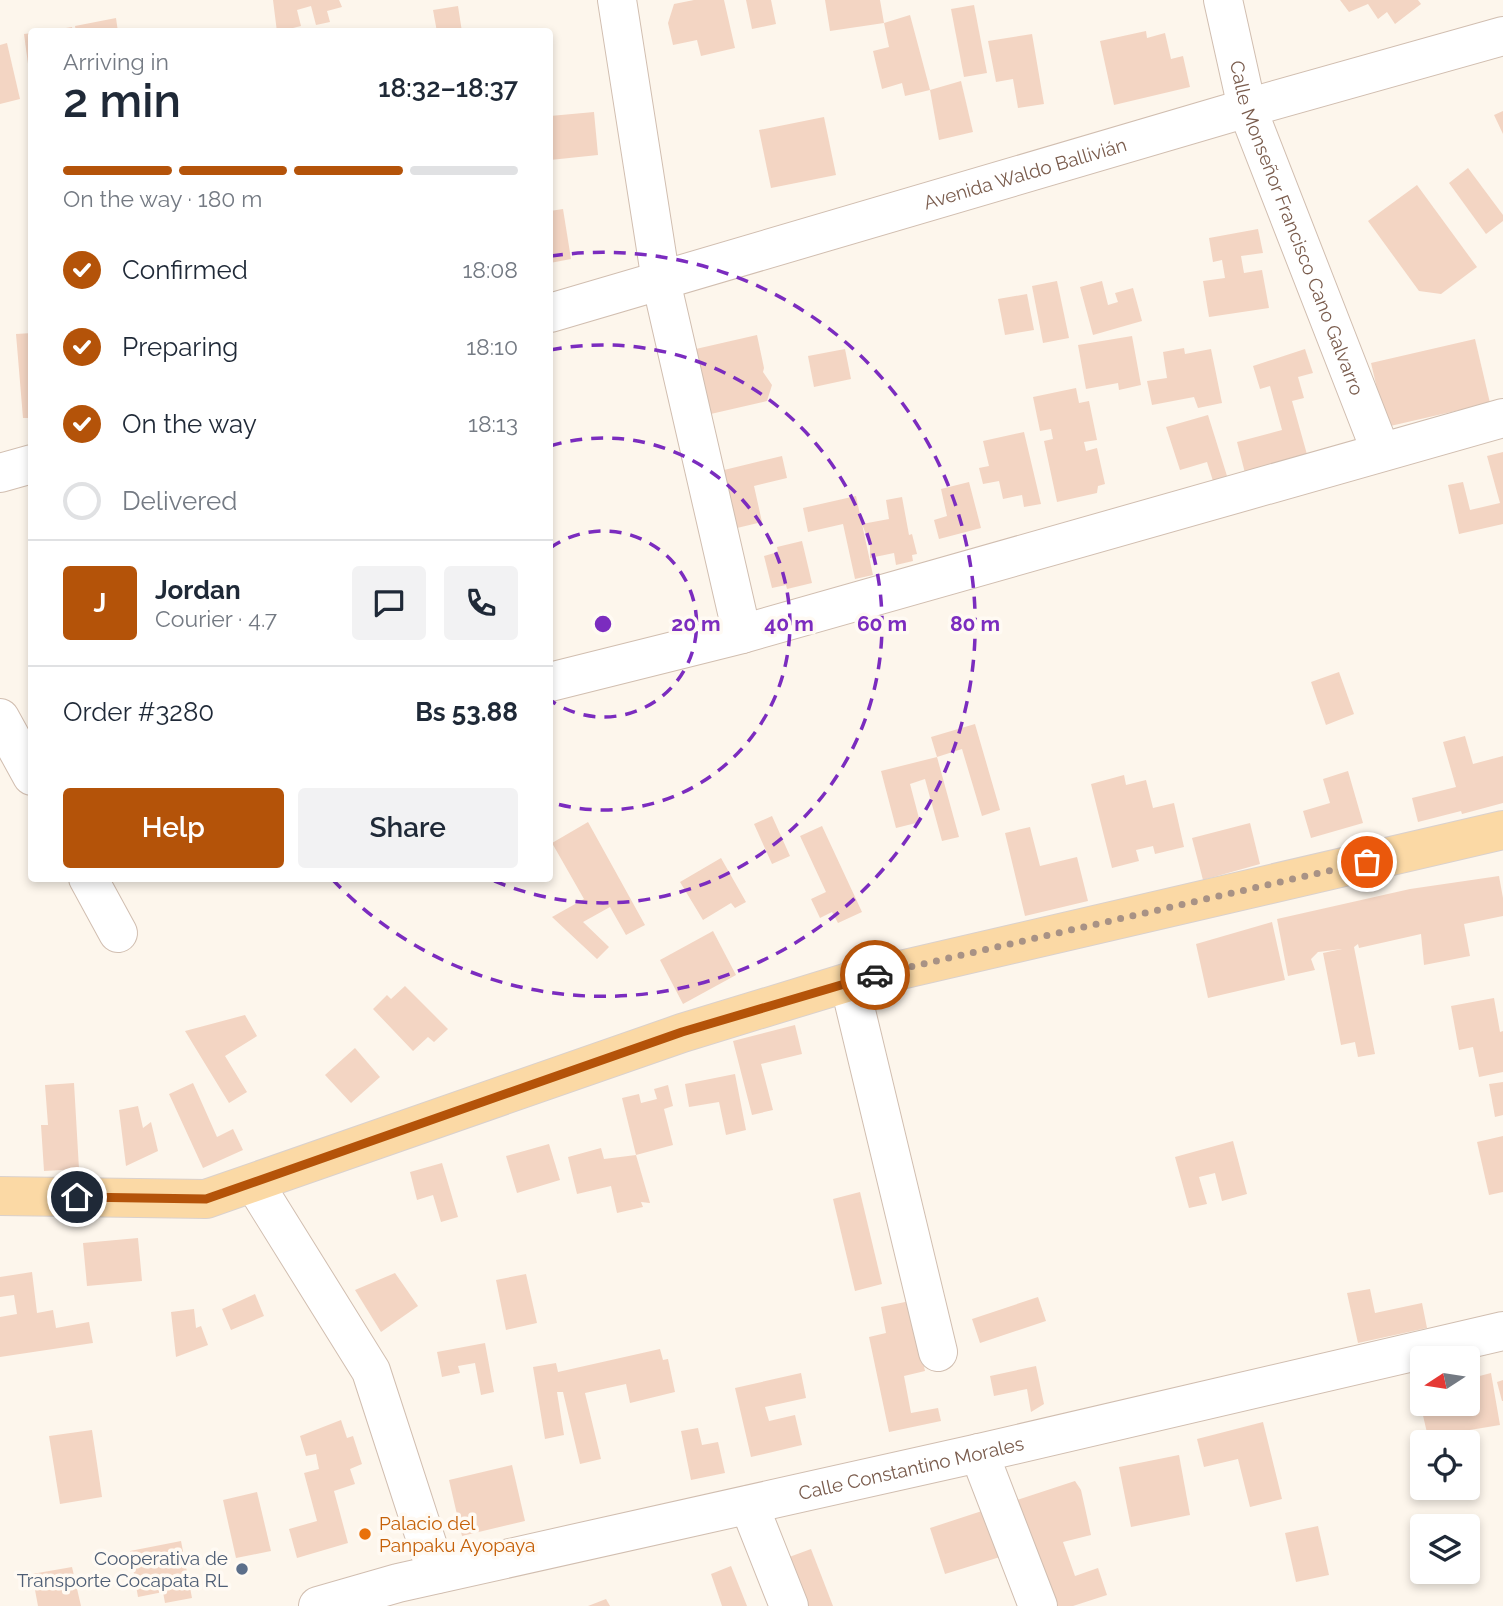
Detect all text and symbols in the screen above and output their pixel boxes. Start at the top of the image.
text: Arriving in [63,48,169,75]
street label: Calle Monseñor Francisco Cano Galvarro [1226,58,1369,398]
text: 18:32–18:37 [378,73,518,103]
text: 2 min [63,74,181,128]
street label: Avenida Waldo Ballivián [921,133,1129,214]
text: On the way · 180 m [63,185,262,212]
icon: check [63,251,101,289]
text: Confirmed [122,255,248,285]
text: 18:08 [462,256,518,283]
icon: check [63,328,101,366]
text: Preparing [122,332,238,362]
text: 18:10 [466,333,518,360]
icon: check [63,405,101,443]
text: On the way [122,409,257,439]
text: 18:13 [468,410,518,437]
text: Delivered [122,486,237,516]
button: chat [352,566,426,640]
button: phone [444,566,518,640]
text: Jordan [155,575,241,605]
text: J [94,588,106,618]
text: Courier · 4.7 [155,605,277,632]
text: 20 m [671,611,721,636]
text: 40 m [764,611,814,636]
text: 60 m [857,611,907,636]
text: 80 m [950,611,1000,636]
centre of rings [591,612,615,636]
text: Order #3280 [63,697,214,727]
text: Bs 53.88 [415,697,518,727]
button: Help [63,788,284,868]
button: Share [298,788,518,868]
pin [1337,832,1397,892]
icon: bag [1348,843,1386,881]
courier [840,940,910,1010]
icon: car [856,956,894,994]
pin [47,1167,107,1227]
icon: home [58,1178,96,1216]
north arrow [1410,1346,1480,1416]
map controls [1410,1346,1480,1584]
button: locate [1410,1430,1480,1500]
street label: Calle Constantino Morales [796,1432,1026,1504]
place label: Palacio del Panpaku Ayopaya [379,1512,535,1556]
button: layers [1410,1514,1480,1584]
marker: Palacio del Panpaku Ayopaya [357,1526,373,1542]
place label: Cooperativa de Transporte Cocapata RL [17,1547,228,1591]
marker: Cooperativa de Transporte Cocapata RL [234,1561,250,1577]

